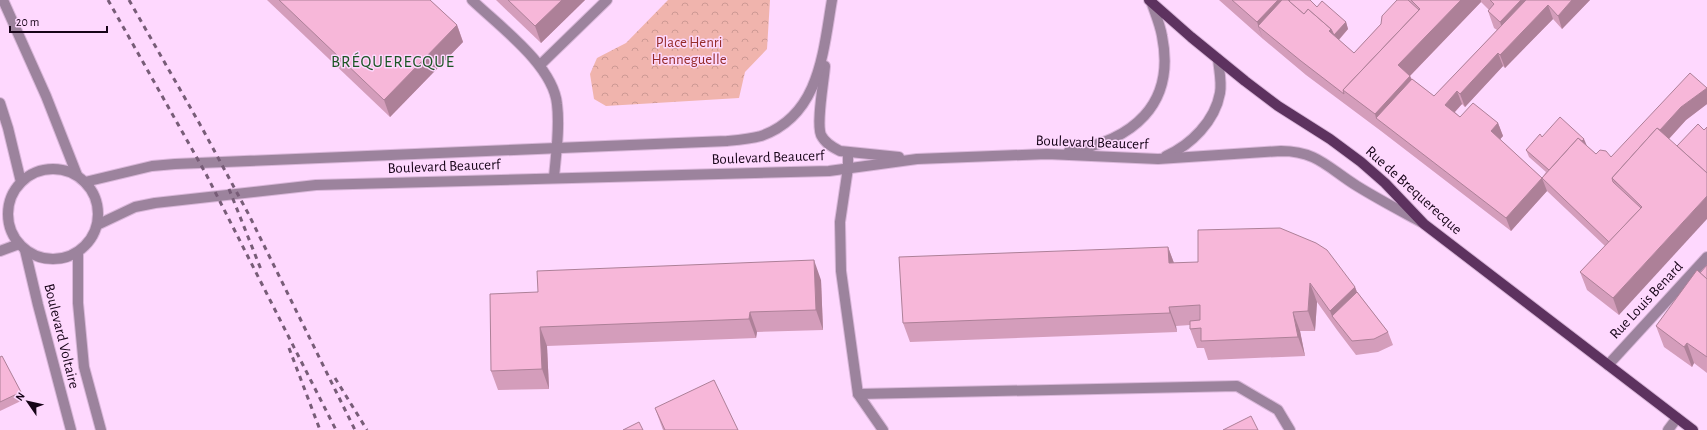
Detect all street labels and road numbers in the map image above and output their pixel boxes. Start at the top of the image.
street label: Boulevard Beaucerf [1035,133,1150,152]
street label: Rue de Brequerecque [1363,143,1465,237]
street label: Boulevard Beaucerf [711,148,826,167]
street label: Boulevard Beaucerf [387,157,502,176]
street label: Rue Louis Benard [1607,259,1686,342]
street label: Boulevard Voltaire [41,282,82,390]

